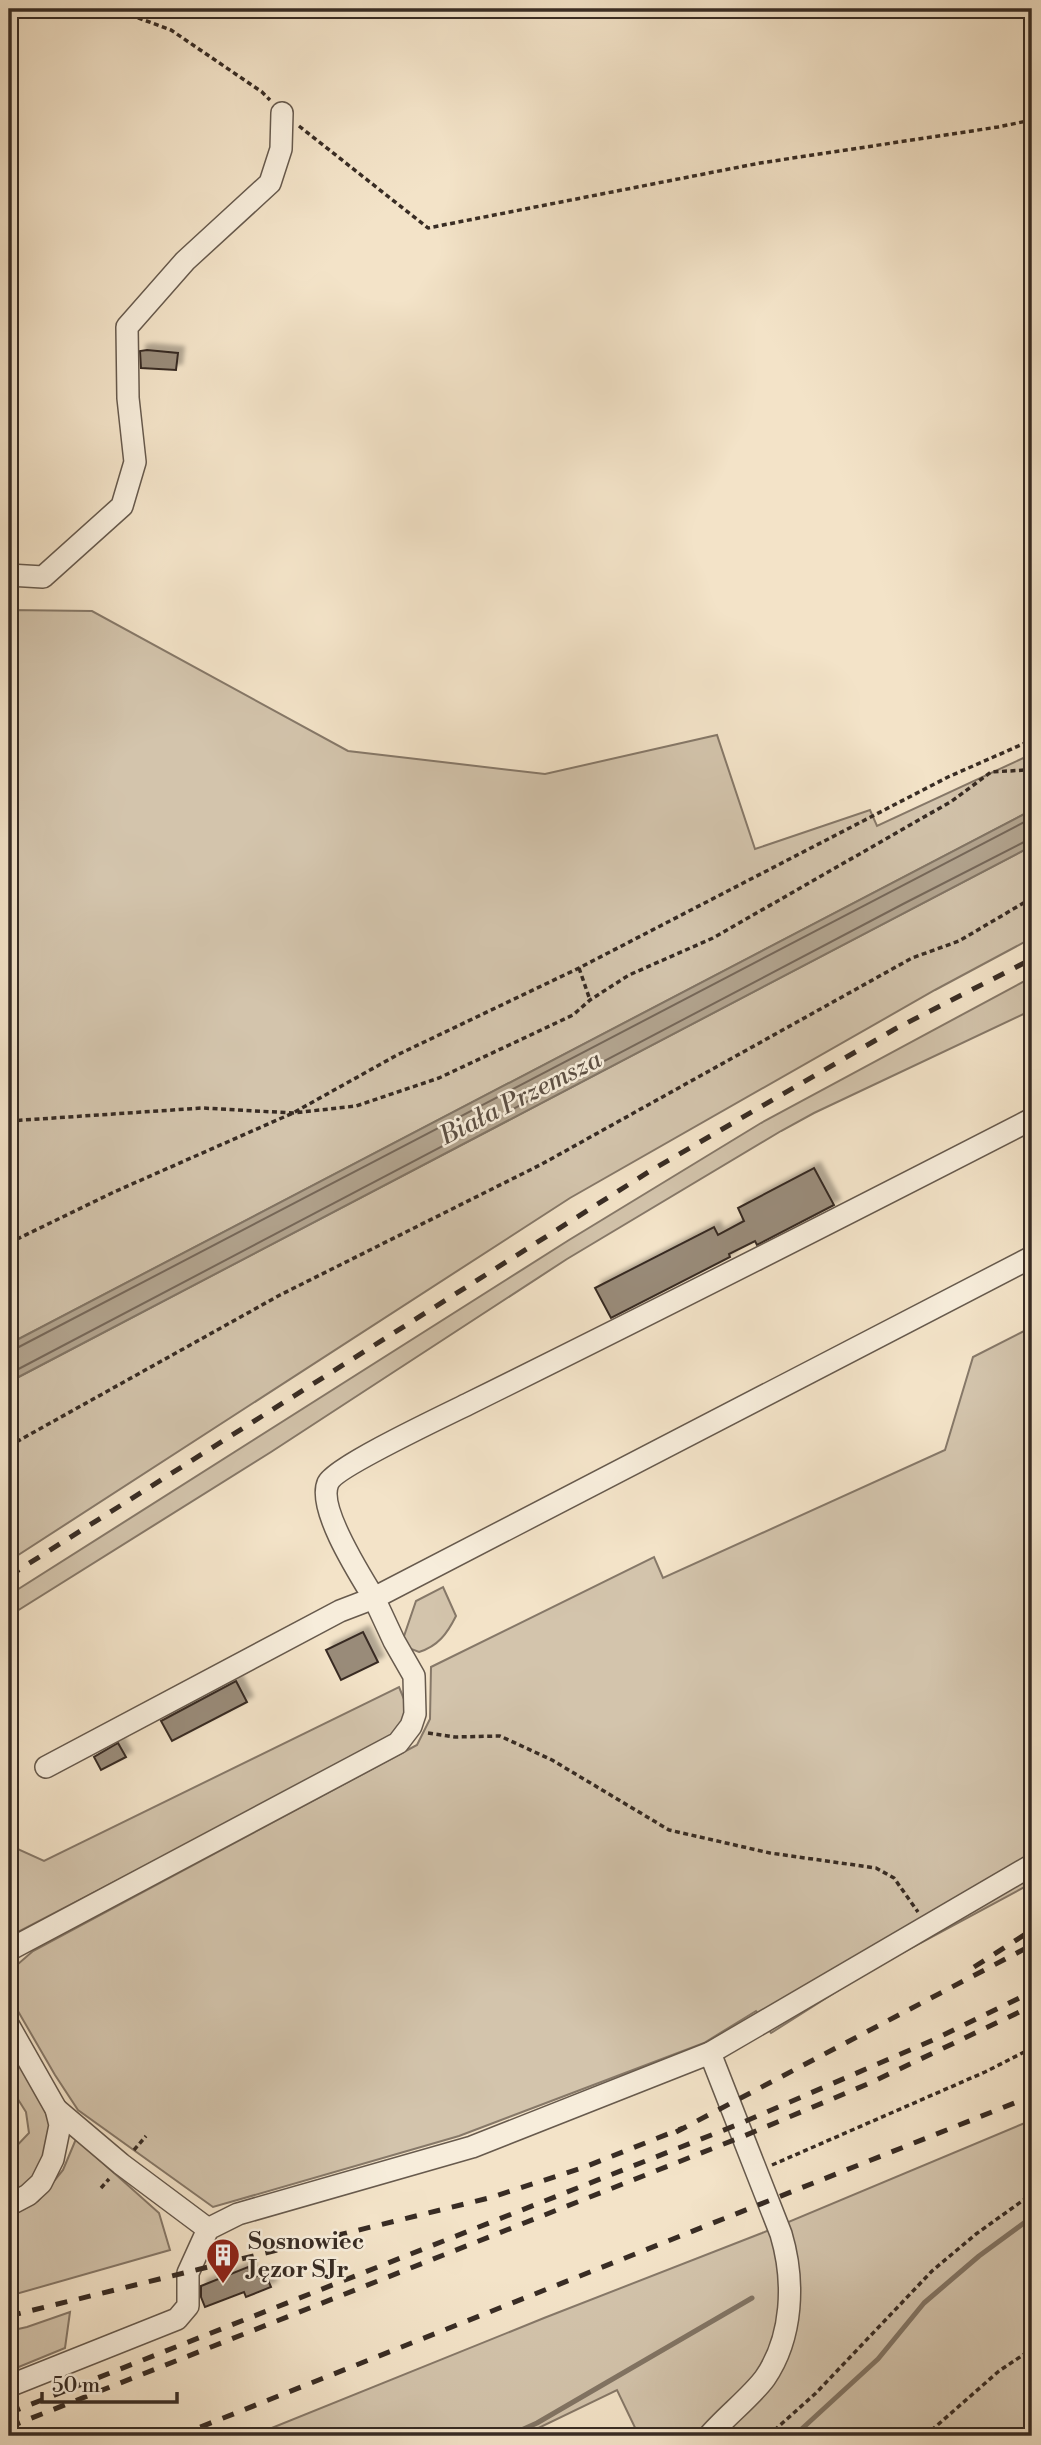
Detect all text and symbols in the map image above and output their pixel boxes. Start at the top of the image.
water label: Biała Przemsza [433,1043,607,1153]
place label: Sosnowiec Jęzor SJr [245,2227,364,2285]
building icon: Sosnowiec Jęzor SJr [204,2236,242,2285]
scale bar [42,2361,177,2405]
text: 50 m [52,2373,100,2399]

